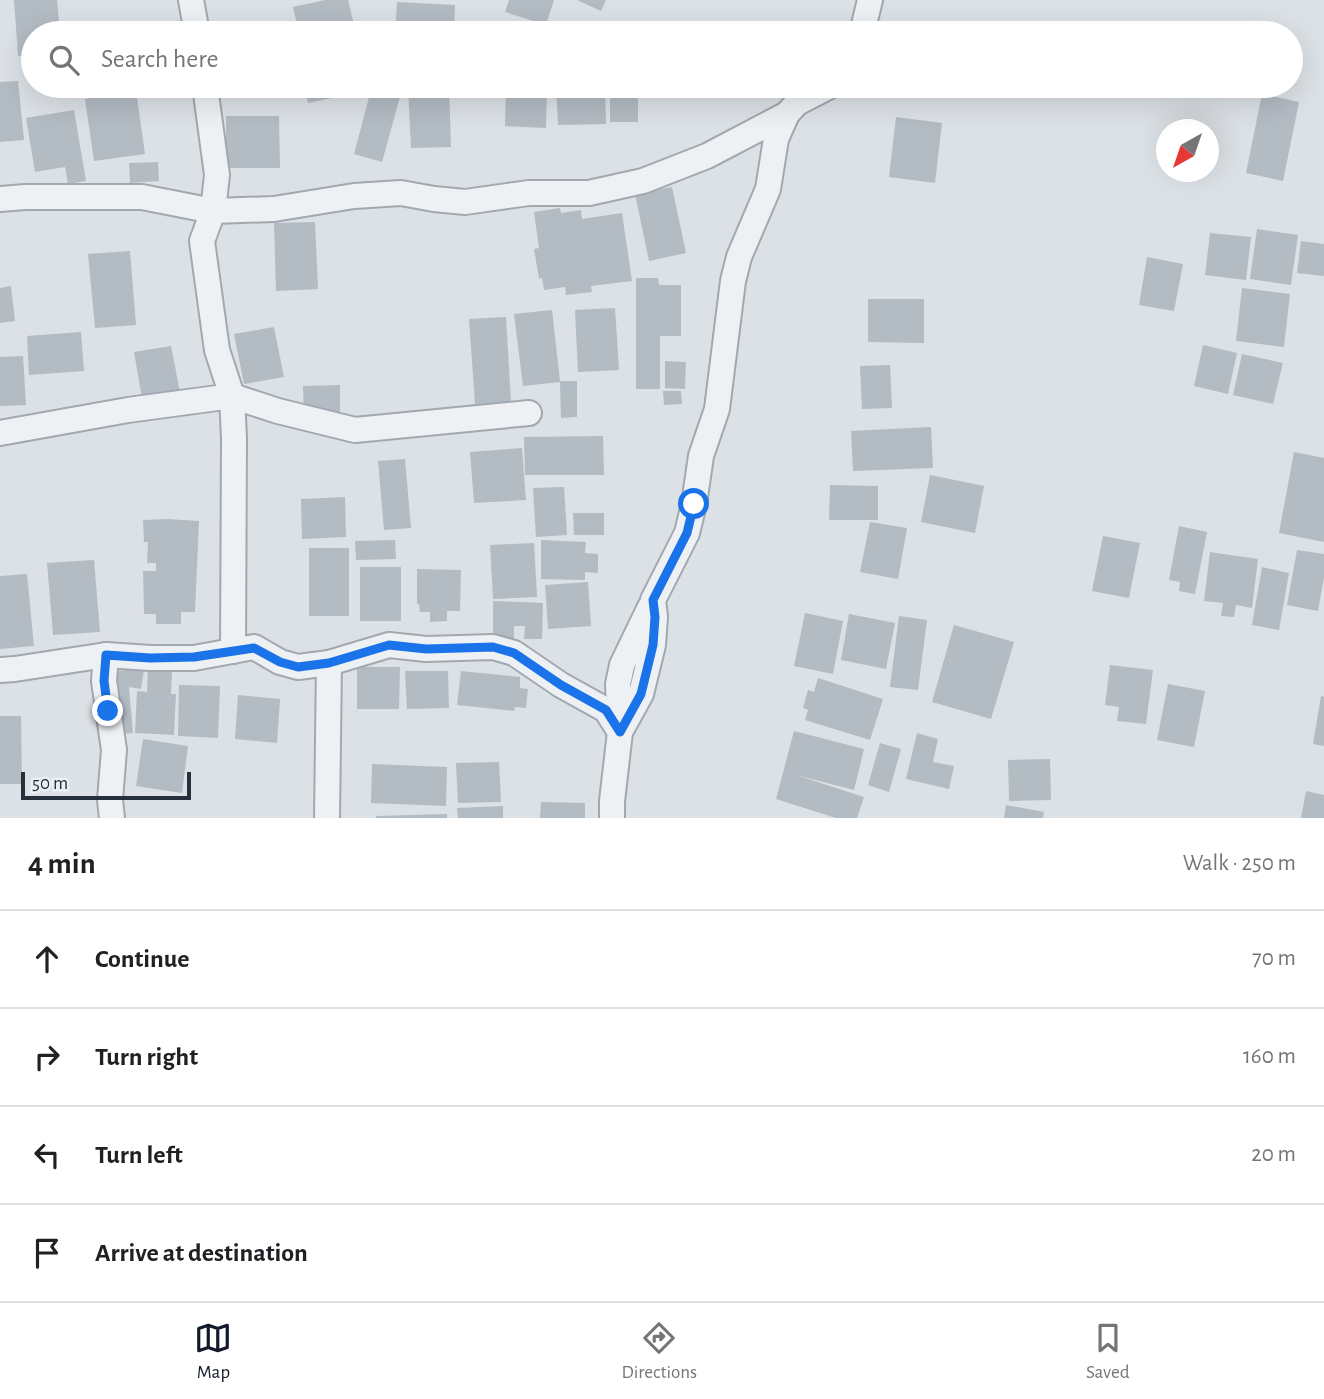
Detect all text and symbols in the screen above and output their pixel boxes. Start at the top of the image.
search box [21,21,1303,98]
icon: search [45,41,83,79]
text: Search here [101,46,219,72]
north arrow [1156,119,1219,182]
route start [678,488,709,519]
route end [92,695,123,726]
scale bar [21,769,191,801]
text: 50 m [32,774,68,793]
text: 4 min [28,849,96,879]
text: Walk · 250 m [1183,852,1296,875]
icon: ahead [28,940,66,978]
text: Continue [95,946,190,972]
text: 70 m [1252,947,1296,970]
icon: right [28,1038,66,1076]
text: Turn right [95,1044,198,1070]
text: 160 m [1243,1045,1296,1068]
icon: left [28,1136,66,1174]
text: Turn left [95,1142,183,1168]
text: 20 m [1251,1143,1296,1166]
icon: arrive [28,1234,66,1272]
text: Arrive at destination [95,1240,308,1266]
tab: Map [194,1319,232,1384]
tab: Directions [621,1319,697,1384]
tab: Saved [1086,1319,1130,1384]

